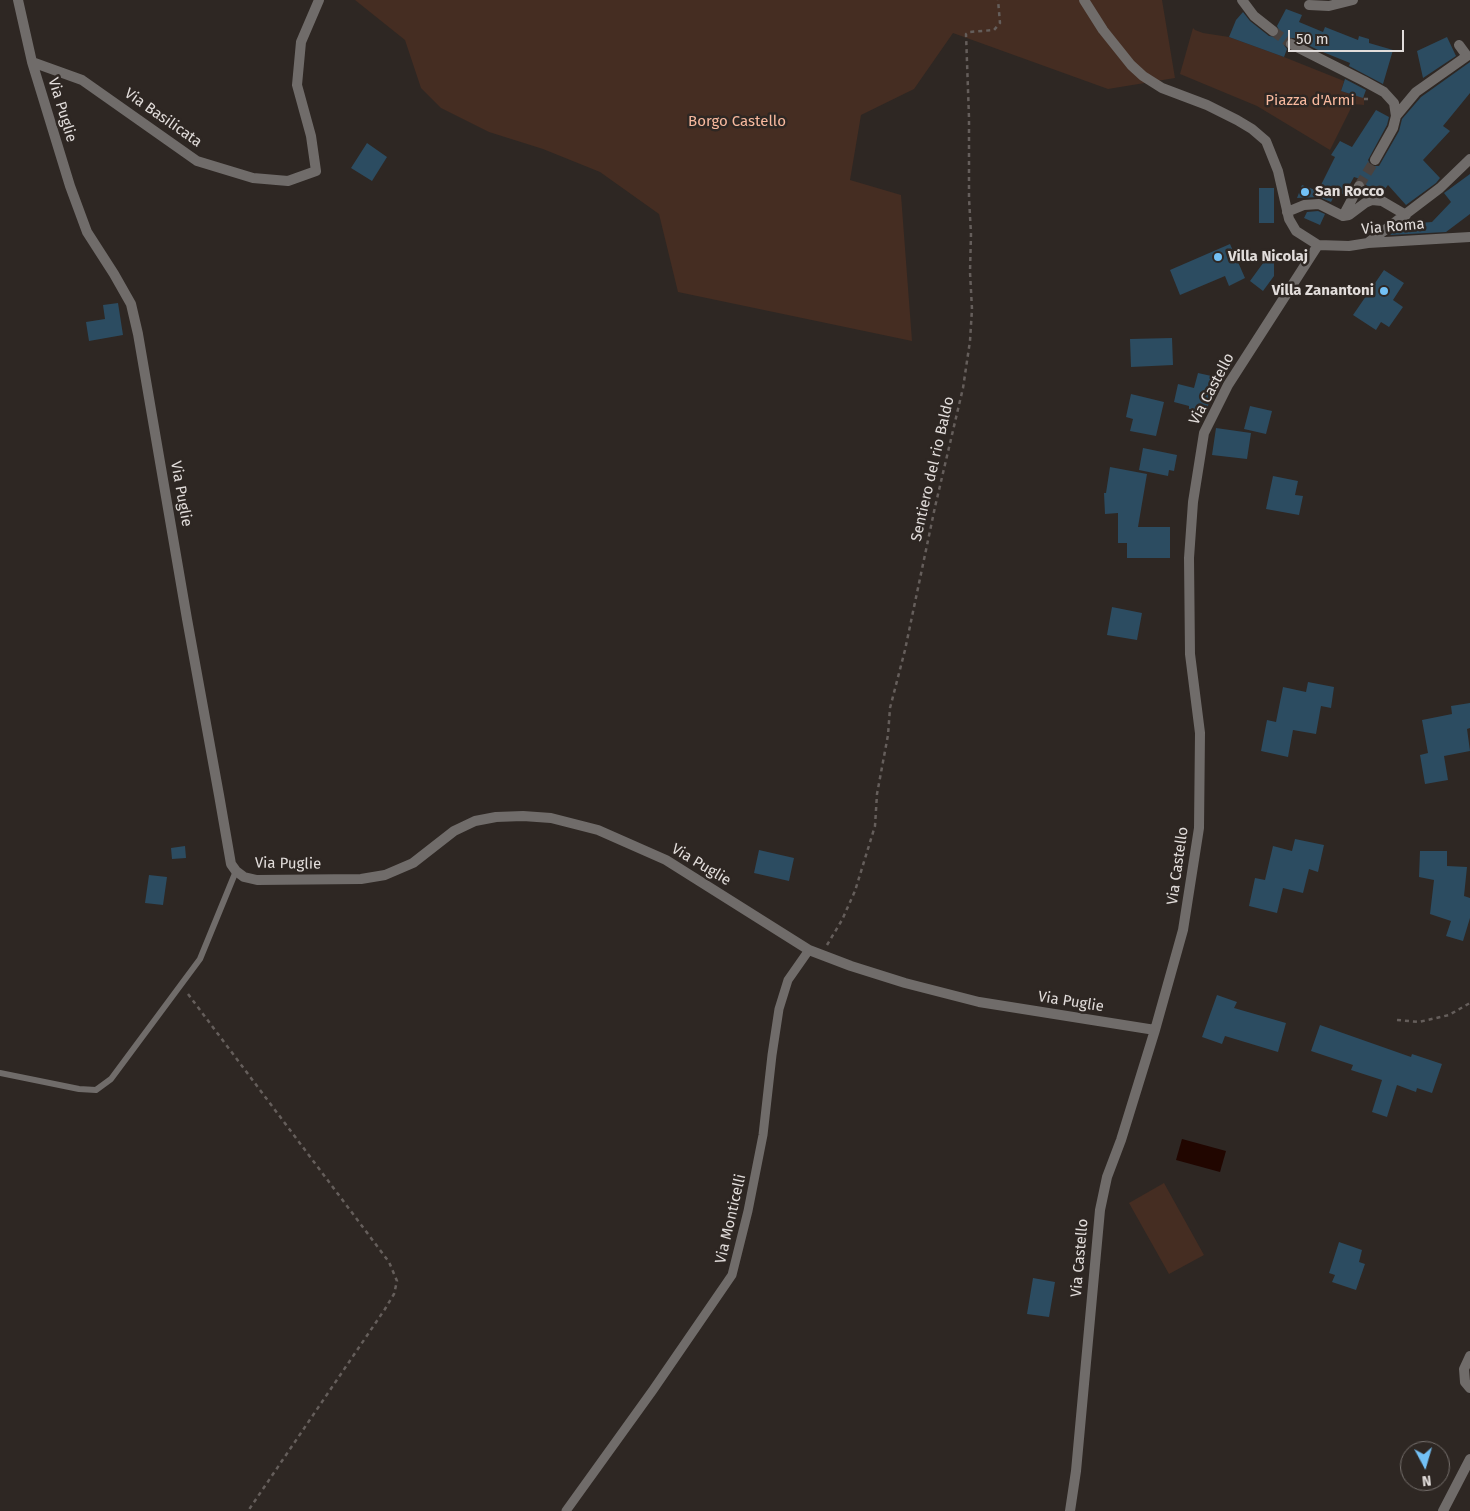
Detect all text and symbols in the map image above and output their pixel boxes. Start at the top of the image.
scale bar [1290,20,1406,52]
text: 50 m [1296,30,1329,48]
street label: Via Puglie [44,76,80,144]
street label: Via Basilicata [121,85,205,151]
park label: Piazza d'Armi [1265,92,1355,110]
park label: Borgo Castello [688,113,786,131]
place label: San Rocco [1315,183,1384,201]
marker: San Rocco [1299,186,1311,198]
street label: Via Roma [1361,215,1425,239]
place label: Villa Nicolaj [1228,248,1308,266]
marker: Villa Nicolaj [1212,251,1224,263]
place label: Villa Zanantoni [1272,282,1374,300]
marker: Villa Zanantoni [1378,285,1390,297]
street label: Via Castello [1186,350,1238,428]
street label: Sentiero del rio Baldo [908,395,958,543]
street label: Via Puglie [166,460,196,528]
street label: Via Castello [1164,826,1192,906]
street label: Via Puglie [668,840,734,890]
street label: Via Puglie [255,854,321,874]
street label: Via Puglie [1037,988,1105,1016]
street label: Via Monticelli [712,1172,750,1266]
street label: Via Castello [1068,1218,1092,1298]
north arrow [1400,1441,1450,1491]
text: N [1421,1471,1432,1489]

